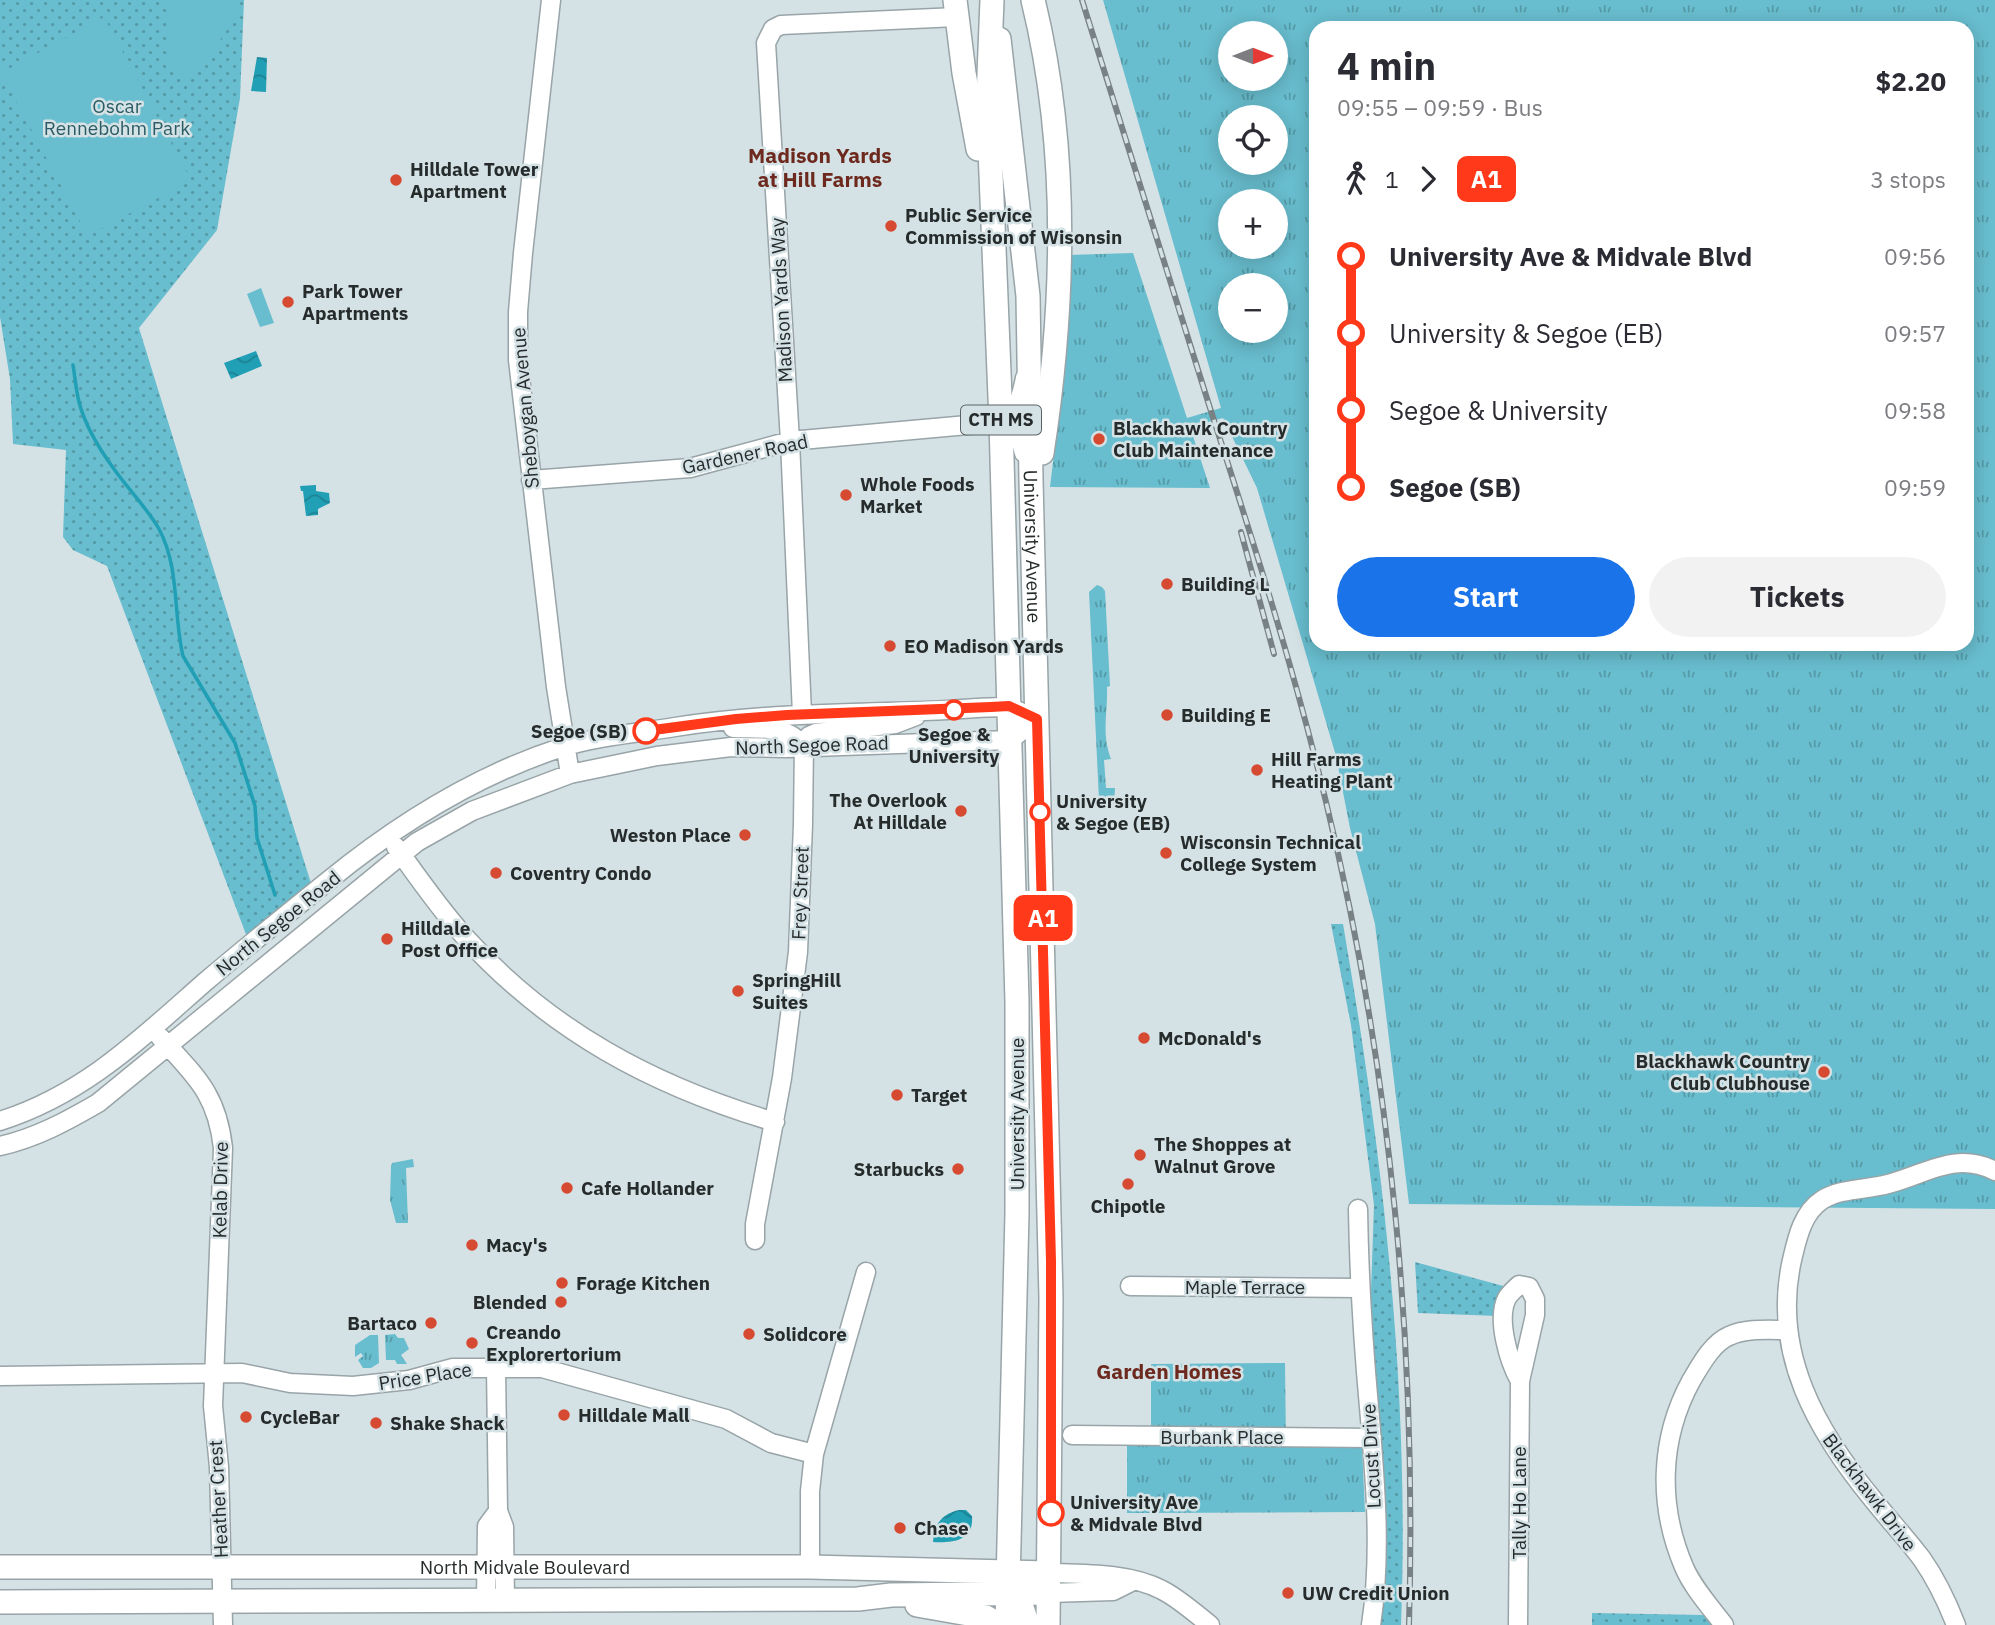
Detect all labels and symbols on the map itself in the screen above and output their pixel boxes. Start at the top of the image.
north arrow [1218,21,1288,91]
park label: Oscar Rennebohm Park [44,94,190,140]
district label: Madison Yards at Hill Farms [748,141,892,193]
place label: Hilldale Tower Apartment [410,157,539,203]
marker: Hilldale Tower Apartment [388,172,404,188]
place label: Public Service Commission of Wisonsin [905,203,1122,249]
street label: Madison Yards Way [765,217,797,383]
marker: Public Service Commission of Wisonsin [883,218,899,234]
place label: Park Tower Apartments [302,279,408,325]
marker: Park Tower Apartments [280,294,296,310]
street label: Sheboygan Avenue [506,326,544,490]
road number: CTH MS [961,406,1041,434]
place label: Blackhawk Country Club Maintenance [1113,416,1288,462]
street label: Gardener Road [680,429,810,479]
marker: Blackhawk Country Club Maintenance [1091,431,1107,447]
street label: University Avenue [1019,470,1046,623]
place label: Whole Foods Market [860,472,975,518]
marker: Whole Foods Market [838,487,854,503]
place label: Building L [1181,572,1270,596]
marker: Building L [1159,576,1175,592]
place label: EO Madison Yards [904,634,1064,658]
marker: EO Madison Yards [882,638,898,654]
marker: Segoe & University [944,700,964,720]
place label: Building E [1181,703,1271,727]
marker: Building E [1159,707,1175,723]
marker: Segoe (SB) [633,718,659,744]
place label: Segoe (SB) [531,719,627,743]
place label: Segoe & University [909,722,1000,768]
street label: North Segoe Road [735,730,889,760]
place label: Hill Farms Heating Plant [1271,747,1393,793]
marker: Hill Farms Heating Plant [1249,762,1265,778]
place label: The Overlook At Hilldale [829,788,947,834]
place label: University & Segoe (EB) [1056,789,1170,835]
marker: University & Segoe (EB) [1030,802,1050,822]
marker: The Overlook At Hilldale [953,803,969,819]
place label: Weston Place [610,823,731,847]
marker: Weston Place [737,827,753,843]
place label: Wisconsin Technical College System [1180,830,1361,876]
marker: Wisconsin Technical College System [1158,845,1174,861]
street label: Frey Street [786,846,814,940]
place label: Coventry Condo [510,861,652,885]
street label: North Segoe Road [211,865,345,981]
marker: Coventry Condo [488,865,504,881]
line badge: A1 [1012,895,1074,941]
place label: Hilldale Post Office [401,916,498,962]
marker: Hilldale Post Office [379,931,395,947]
place label: SpringHill Suites [752,968,841,1014]
marker: SpringHill Suites [730,983,746,999]
place label: McDonald's [1158,1026,1261,1050]
marker: McDonald's [1136,1030,1152,1046]
street label: University Avenue [1005,1037,1029,1191]
place label: Blackhawk Country Club Clubhouse [1636,1049,1811,1095]
marker: Blackhawk Country Club Clubhouse [1816,1064,1832,1080]
place label: Target [911,1083,967,1107]
marker: Target [889,1087,905,1103]
place label: The Shoppes at Walnut Grove [1154,1132,1291,1178]
street label: Kelab Drive [207,1141,233,1239]
marker: The Shoppes at Walnut Grove [1132,1147,1148,1163]
place label: Starbucks [853,1157,944,1181]
marker: Starbucks [950,1161,966,1177]
place label: Cafe Hollander [581,1176,714,1200]
marker: Chipotle [1120,1176,1136,1192]
marker: Cafe Hollander [559,1180,575,1196]
place label: Chipotle [1091,1194,1166,1218]
place label: Macy's [486,1233,547,1257]
marker: Macy's [464,1237,480,1253]
place label: Forage Kitchen [576,1271,710,1295]
marker: Forage Kitchen [554,1275,570,1291]
street label: Maple Terrace [1185,1275,1305,1299]
place label: Blended [473,1290,547,1314]
marker: Blended [553,1294,569,1310]
place label: Bartaco [347,1311,417,1335]
marker: Bartaco [423,1315,439,1331]
place label: Creando Explorertorium [486,1320,622,1366]
place label: Solidcore [763,1322,847,1346]
marker: Solidcore [741,1326,757,1342]
marker: Creando Explorertorium [464,1335,480,1351]
street label: Price Place [377,1357,473,1395]
district label: Garden Homes [1096,1357,1242,1385]
place label: Hilldale Mall [578,1403,690,1427]
street label: Locust Drive [1356,1403,1386,1509]
place label: CycleBar [260,1405,340,1429]
marker: Hilldale Mall [556,1407,572,1423]
marker: CycleBar [238,1409,254,1425]
place label: Shake Shack [390,1411,504,1435]
marker: Shake Shack [368,1415,384,1431]
street label: Burbank Place [1160,1425,1284,1449]
street label: Blackhawk Drive [1818,1428,1922,1556]
street label: Heather Crest [203,1439,233,1559]
street label: Tally Ho Lane [1507,1446,1531,1560]
place label: University Ave & Midvale Blvd [1070,1490,1202,1536]
marker: University Ave & Midvale Blvd [1038,1500,1064,1526]
place label: Chase [914,1516,969,1540]
marker: Chase [892,1520,908,1536]
street label: North Midvale Boulevard [420,1555,630,1579]
place label: UW Credit Union [1302,1581,1450,1605]
marker: UW Credit Union [1280,1585,1296,1601]

